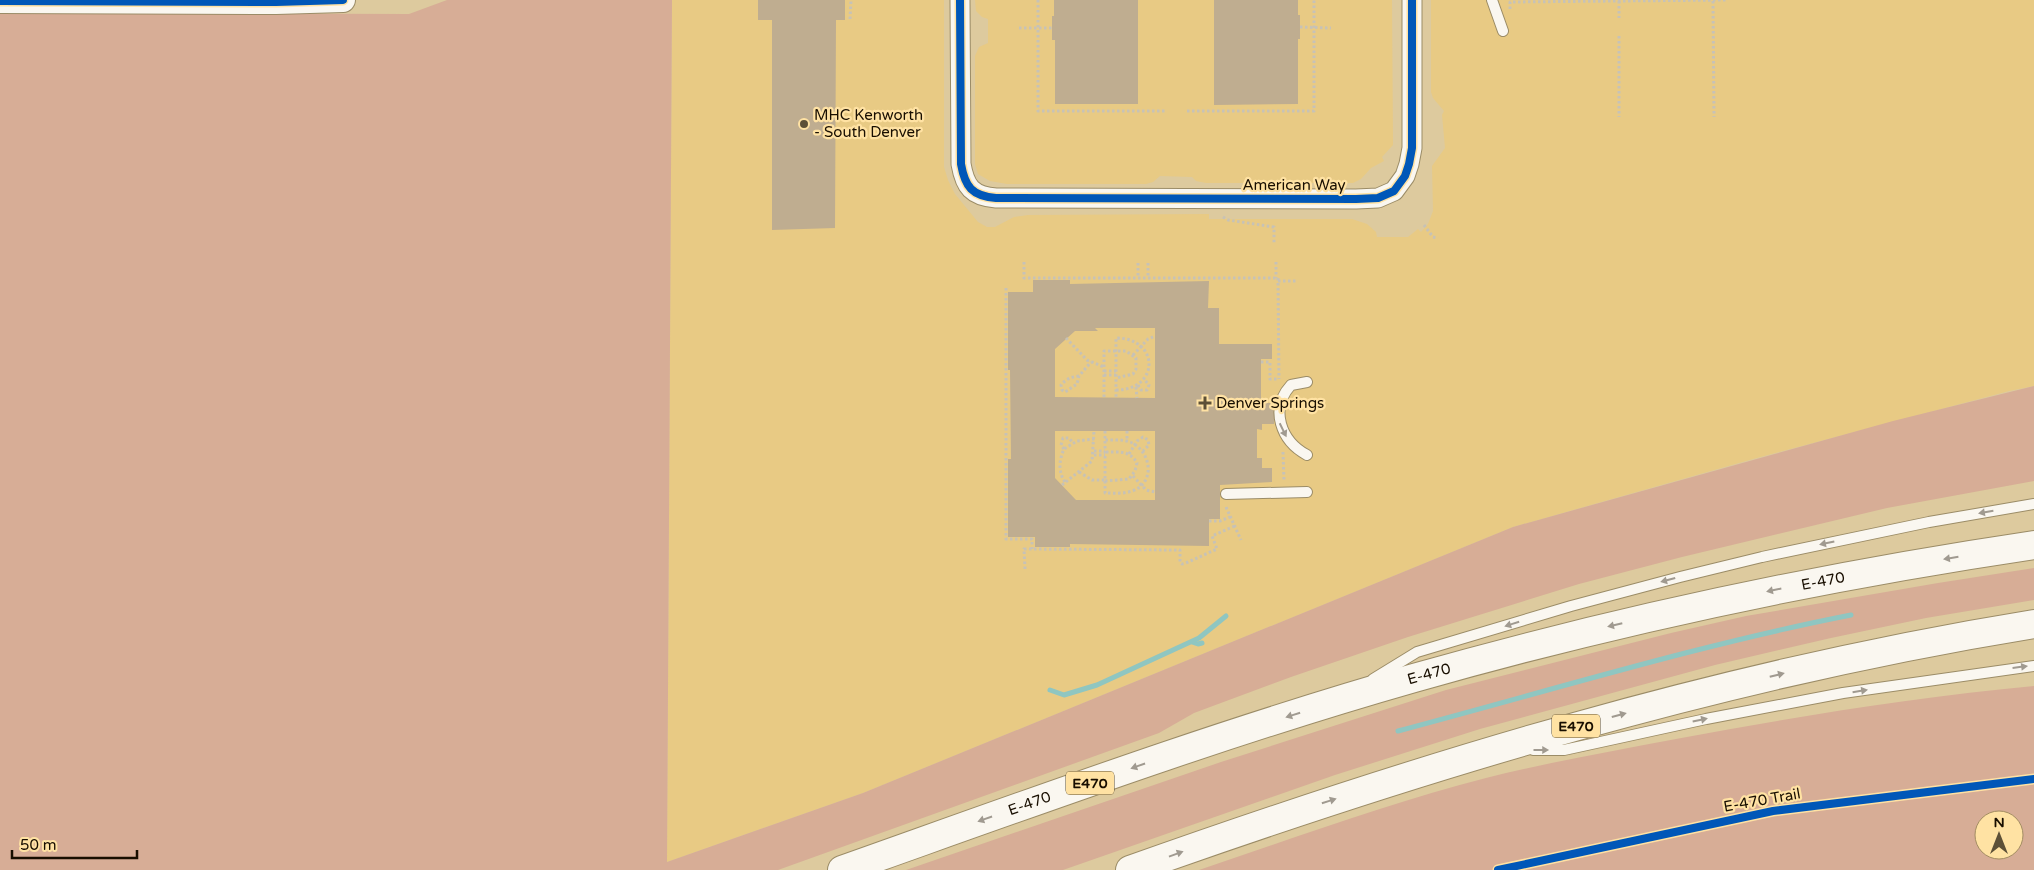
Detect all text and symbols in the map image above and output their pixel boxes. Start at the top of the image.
place label: MHC Kenworth - South Denver [814,106,923,141]
marker: MHC Kenworth - South Denver [798,118,810,130]
street label: American Way [1242,176,1346,194]
place label: Denver Springs [1216,394,1324,412]
marker: Denver Springs [1198,396,1212,410]
one-way arrow [1280,423,1288,437]
one-way arrow [1978,509,1994,517]
one-way arrow [1819,539,1834,547]
one-way arrow [1943,554,1959,562]
street label: E-470 [1800,568,1846,594]
one-way arrow [1661,576,1676,584]
one-way arrow [1767,586,1782,594]
one-way arrow [1504,620,1519,628]
one-way arrow [1608,621,1623,629]
street label: E-470 [1405,659,1453,688]
one-way arrow [2013,663,2029,671]
one-way arrow [1769,671,1784,679]
one-way arrow [1852,686,1868,694]
one-way arrow [1285,711,1300,719]
one-way arrow [1612,711,1627,719]
road number: E470 [1552,714,1600,738]
one-way arrow [1692,716,1707,724]
one-way arrow [1533,746,1549,754]
one-way arrow [1131,763,1146,770]
road number: E470 [1066,771,1114,794]
street label: E-470 Trail [1722,784,1802,816]
street label: E-470 [1006,788,1053,819]
one-way arrow [1322,797,1337,804]
north arrow [1974,810,2024,860]
text: N [1993,814,2005,831]
one-way arrow [977,815,992,823]
scale bar [12,828,138,860]
text: 50 m [20,836,57,854]
one-way arrow [1168,850,1183,857]

